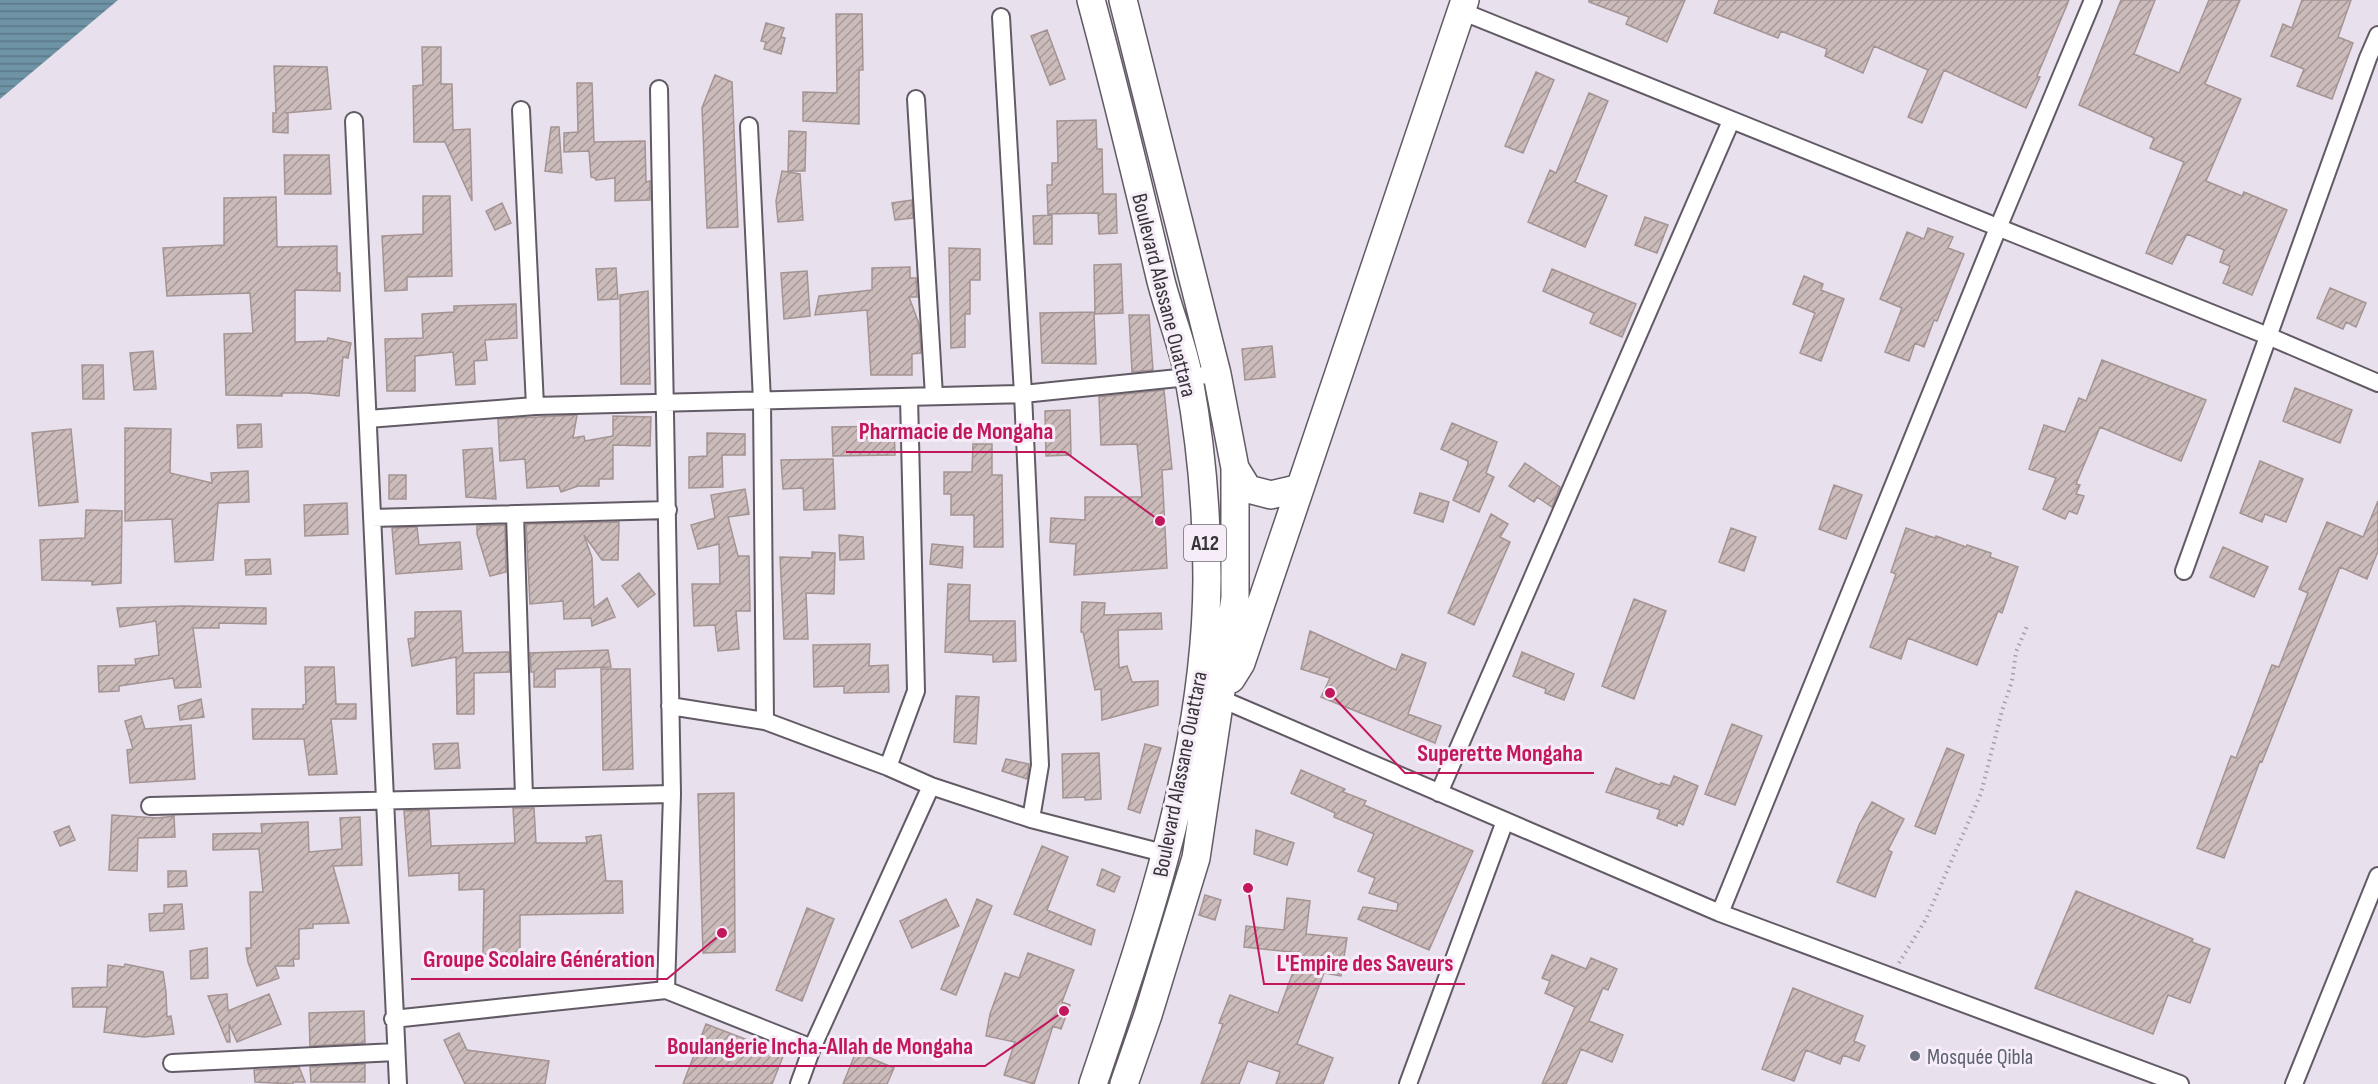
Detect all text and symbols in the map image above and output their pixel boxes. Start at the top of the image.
street label: Boulevard Alassane Ouattara [1125,191,1202,400]
callout: Pharmacie de Mongaha [846,410,1065,452]
text: Pharmacie de Mongaha [859,417,1053,446]
road number: A12 [1184,525,1226,561]
street label: Boulevard Alassane Ouattara [1147,669,1214,879]
callout: Superette Mongaha [1405,731,1594,773]
text: Superette Mongaha [1417,739,1583,768]
callout: Groupe Scolaire Génération [411,937,667,979]
callout: L'Empire des Saveurs [1264,942,1465,984]
text: Groupe Scolaire Génération [423,945,655,974]
text: L'Empire des Saveurs [1277,949,1453,978]
callout: Boulangerie Incha-Allah de Mongaha [655,1024,985,1066]
text: Boulangerie Incha-Allah de Mongaha [667,1032,973,1061]
place label: Mosquée Qibla [1927,1044,2033,1071]
marker: Mosquée Qibla [1908,1049,1922,1063]

